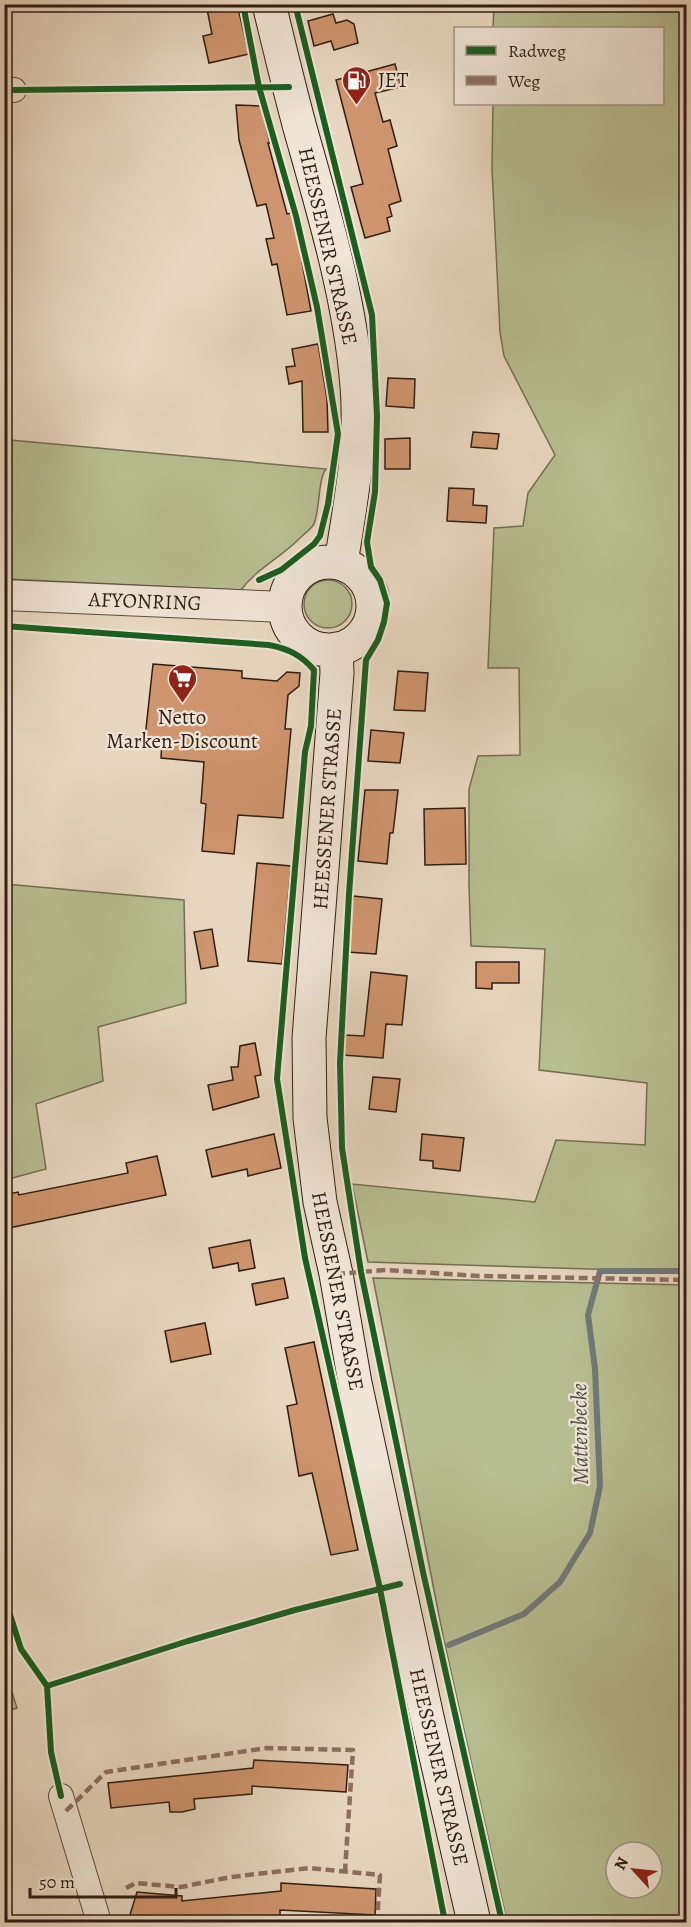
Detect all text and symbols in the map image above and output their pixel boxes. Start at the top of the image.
legend [454,27,664,105]
text: Radweg [508,39,566,63]
fuel station icon: JET [341,64,373,106]
place label: JET [378,66,409,94]
text: Weg [507,69,540,93]
street label: HEESSENER STRASSE [292,144,364,348]
street label: AFYONRING [87,585,202,617]
supermarket icon: Netto Marken-Discount [166,662,198,704]
place label: Netto Marken-Discount [106,703,258,755]
street label: HEESSENER STRASSE [306,707,348,911]
street label: HEESSENER STRASSE [305,1189,371,1393]
water label: Mattenbecke [564,1383,596,1485]
street label: HEESSENER STRASSE [403,1665,475,1869]
north arrow [604,1840,664,1900]
text: N [609,1853,634,1874]
scale bar [30,1861,176,1899]
text: 50 m [39,1870,75,1894]

